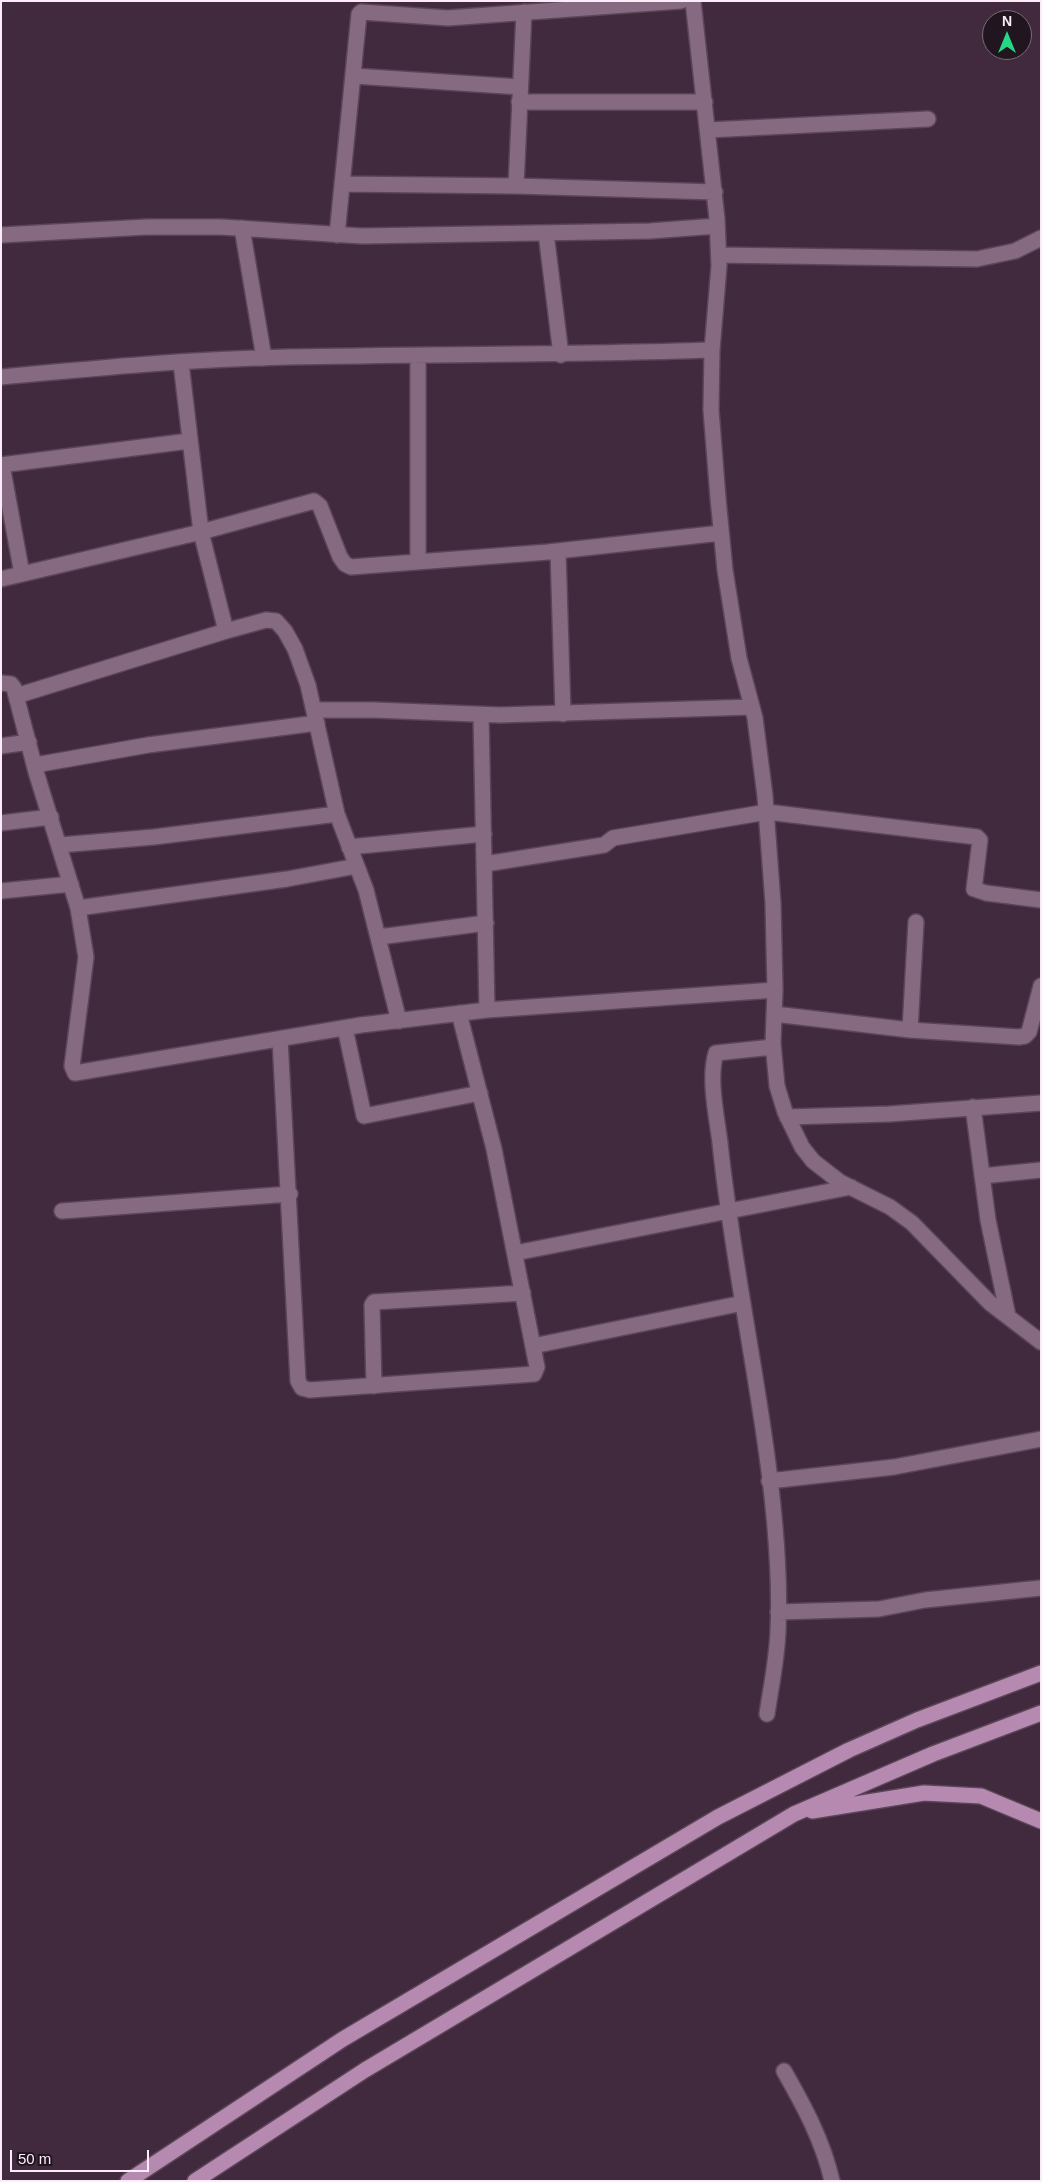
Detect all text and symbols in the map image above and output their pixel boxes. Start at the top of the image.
north arrow [982,10,1032,60]
text: N [1002,13,1012,29]
scale bar [12,2140,151,2172]
text: 50 m [18,2150,51,2167]

